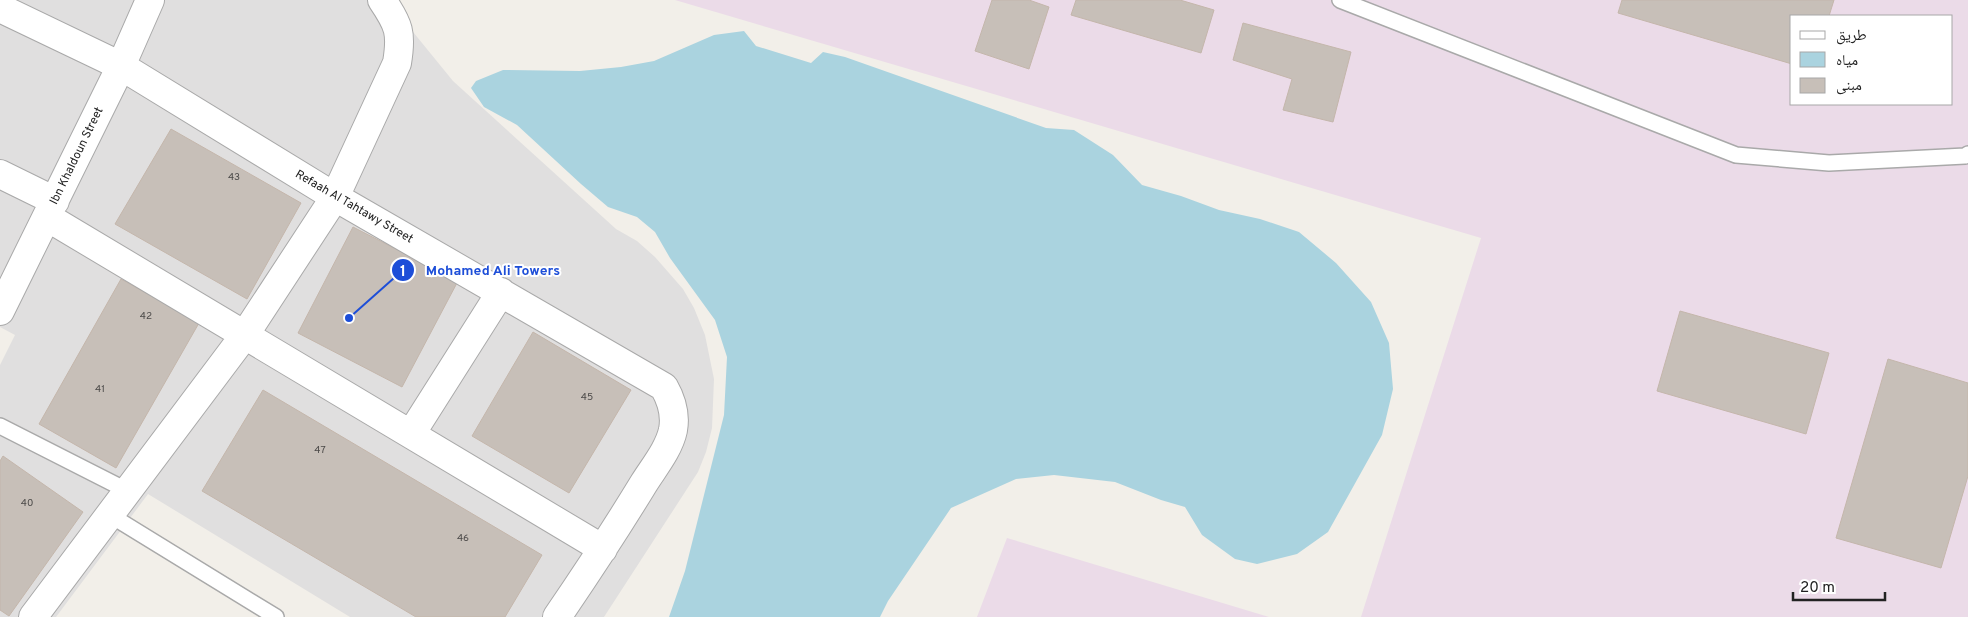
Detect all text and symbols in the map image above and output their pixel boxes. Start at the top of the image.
legend [1790,15,1953,105]
text: طريق [1836,27,1867,46]
text: مياه [1836,52,1858,71]
text: مبنى [1836,77,1862,96]
street label: Ibn Khaldoun Street [46,105,108,207]
street label: Refaah Al Tahtawy Street [292,167,416,247]
house number: 43 [228,171,240,184]
callout: Mohamed Ali Towers [391,256,570,285]
text: 1 [400,263,406,282]
text: Mohamed Ali Towers [426,263,560,280]
house number: 42 [140,310,152,323]
house number: 41 [95,383,105,396]
house number: 45 [581,391,593,404]
house number: 47 [314,444,326,457]
house number: 40 [21,497,33,510]
house number: 46 [457,532,469,545]
scale bar [1793,570,1886,602]
text: 20 m [1800,579,1835,598]

